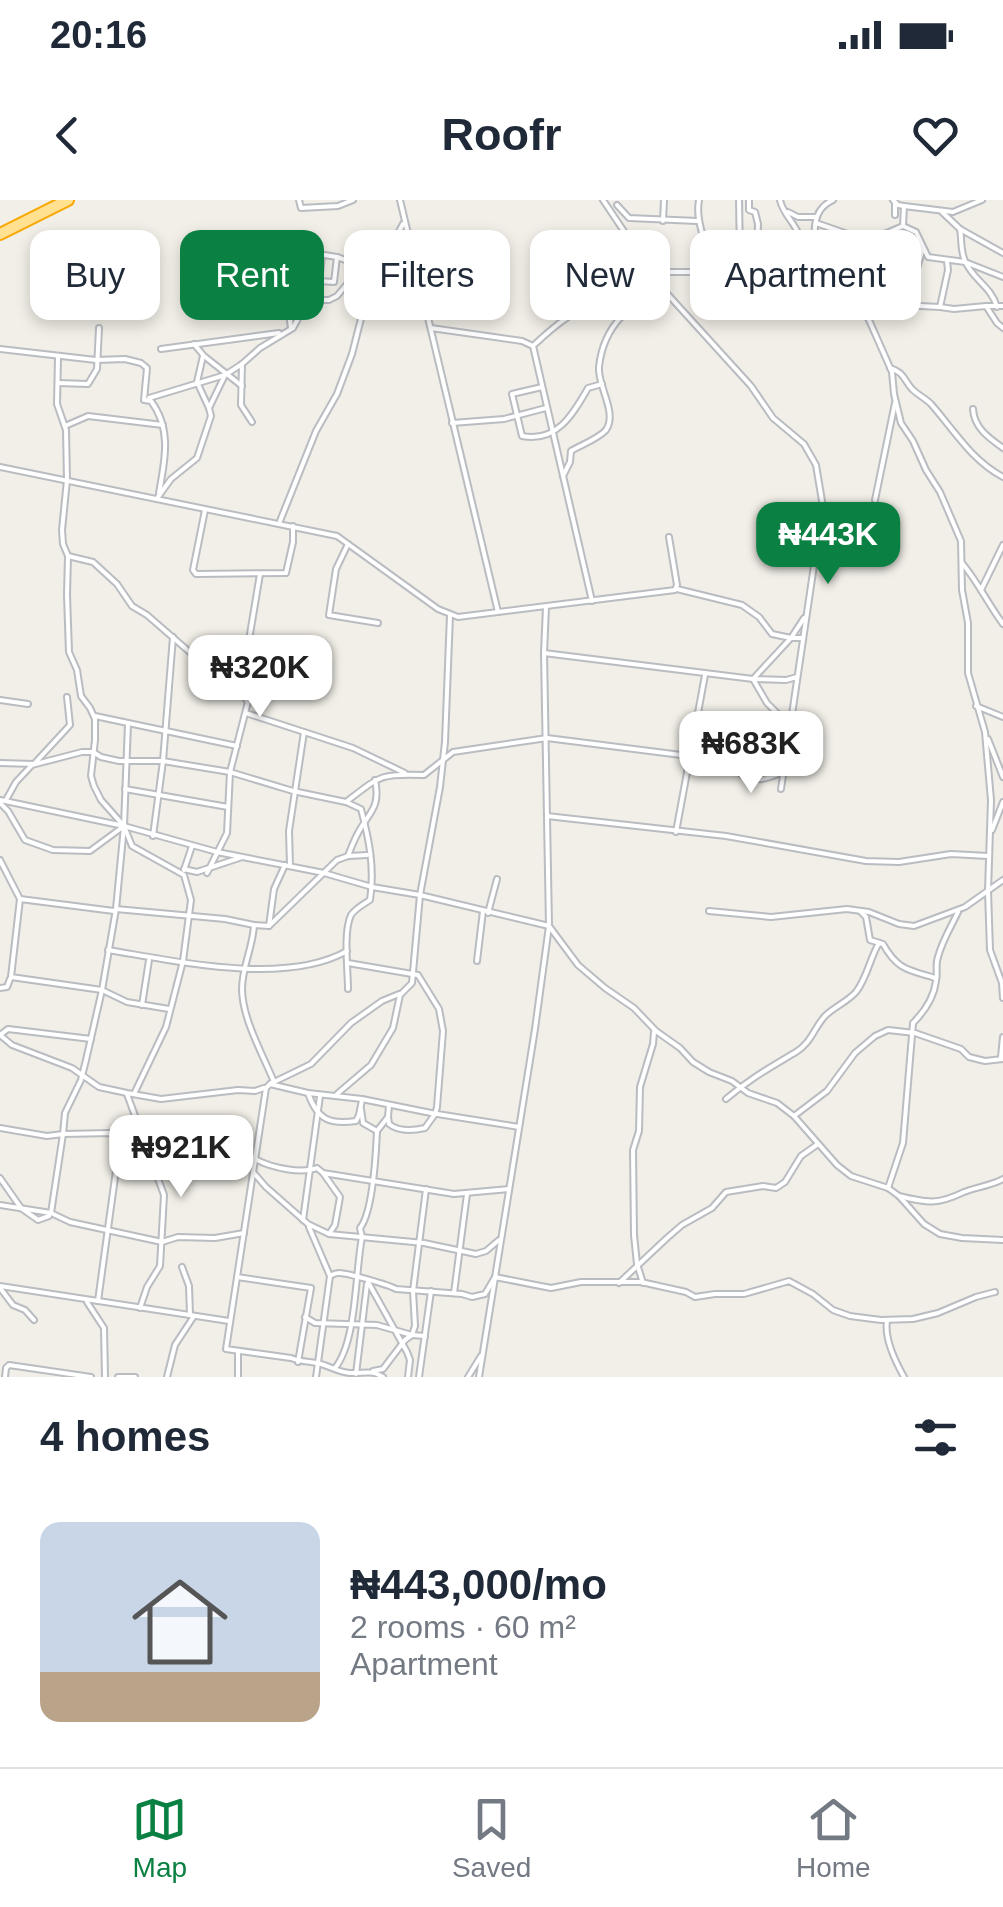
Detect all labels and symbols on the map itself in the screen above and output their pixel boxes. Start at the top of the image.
pin: ₦443K [758,502,898,587]
pin: ₦320K [190,635,330,720]
pin: ₦683K [681,711,821,796]
pin: ₦921K [111,1115,251,1200]

